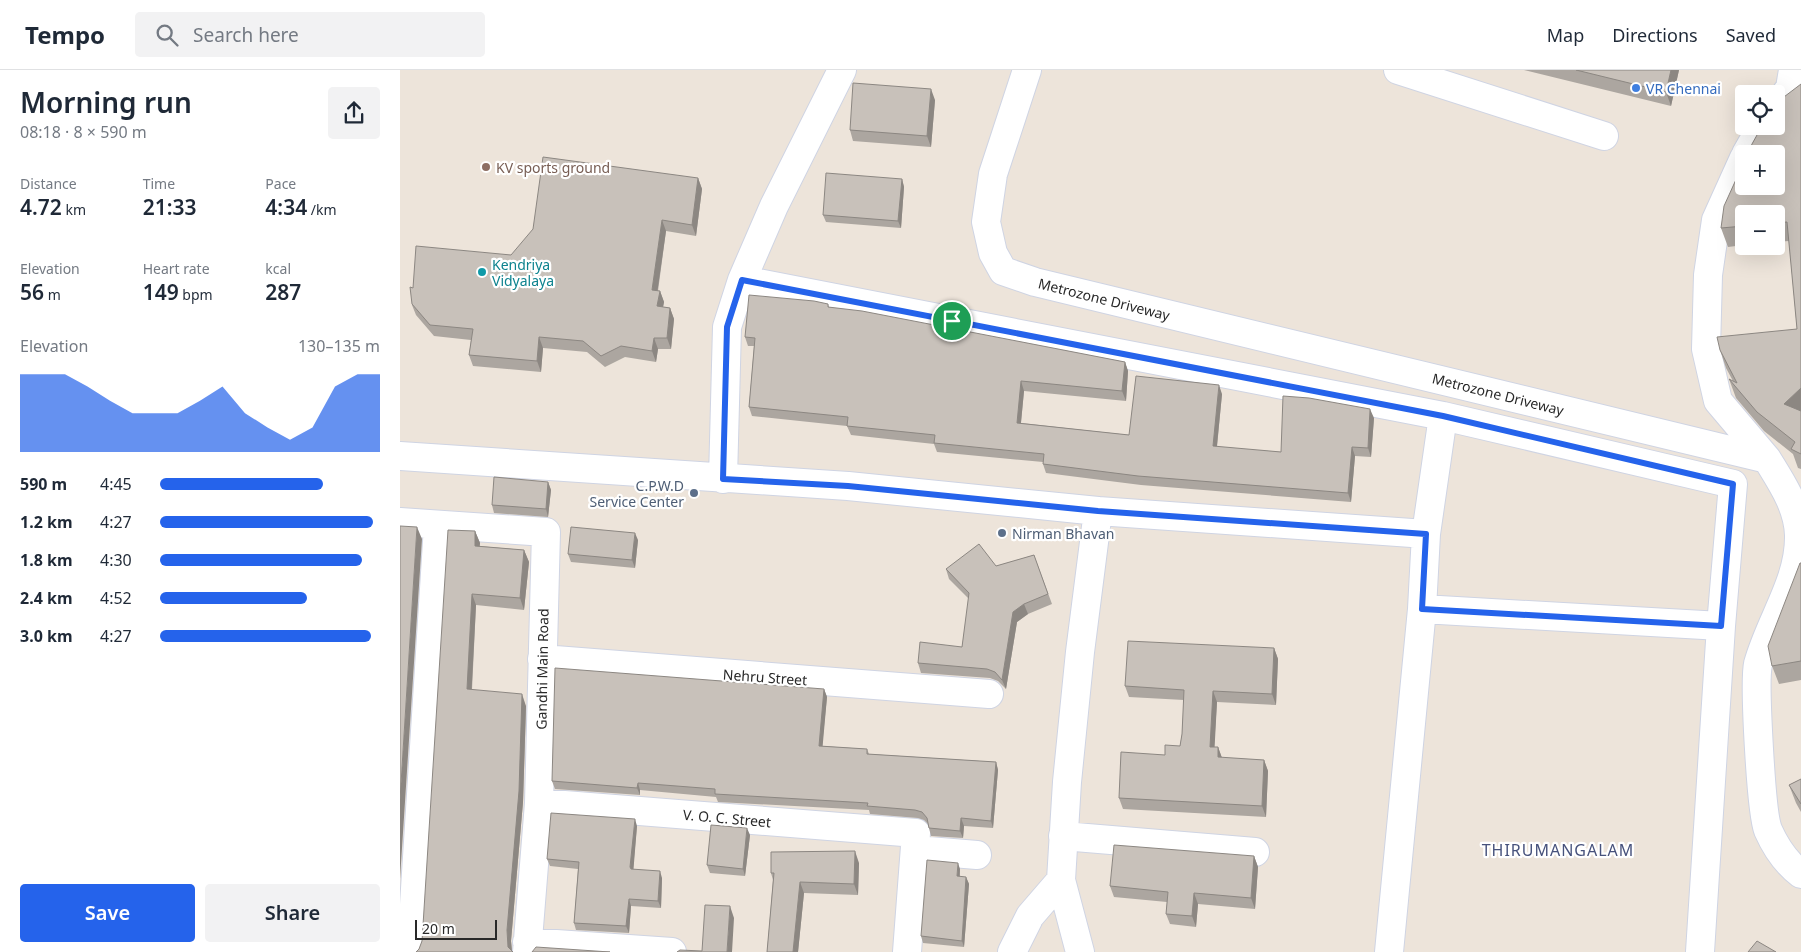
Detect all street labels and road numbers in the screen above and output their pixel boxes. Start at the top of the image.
street label: Metrozone Driveway [1036,273,1173,325]
street label: Metrozone Driveway [1430,368,1567,420]
street label: Gandhi Main Road [531,608,553,730]
street label: Nehru Street [722,665,808,689]
street label: V. O. C. Street [682,805,772,831]

